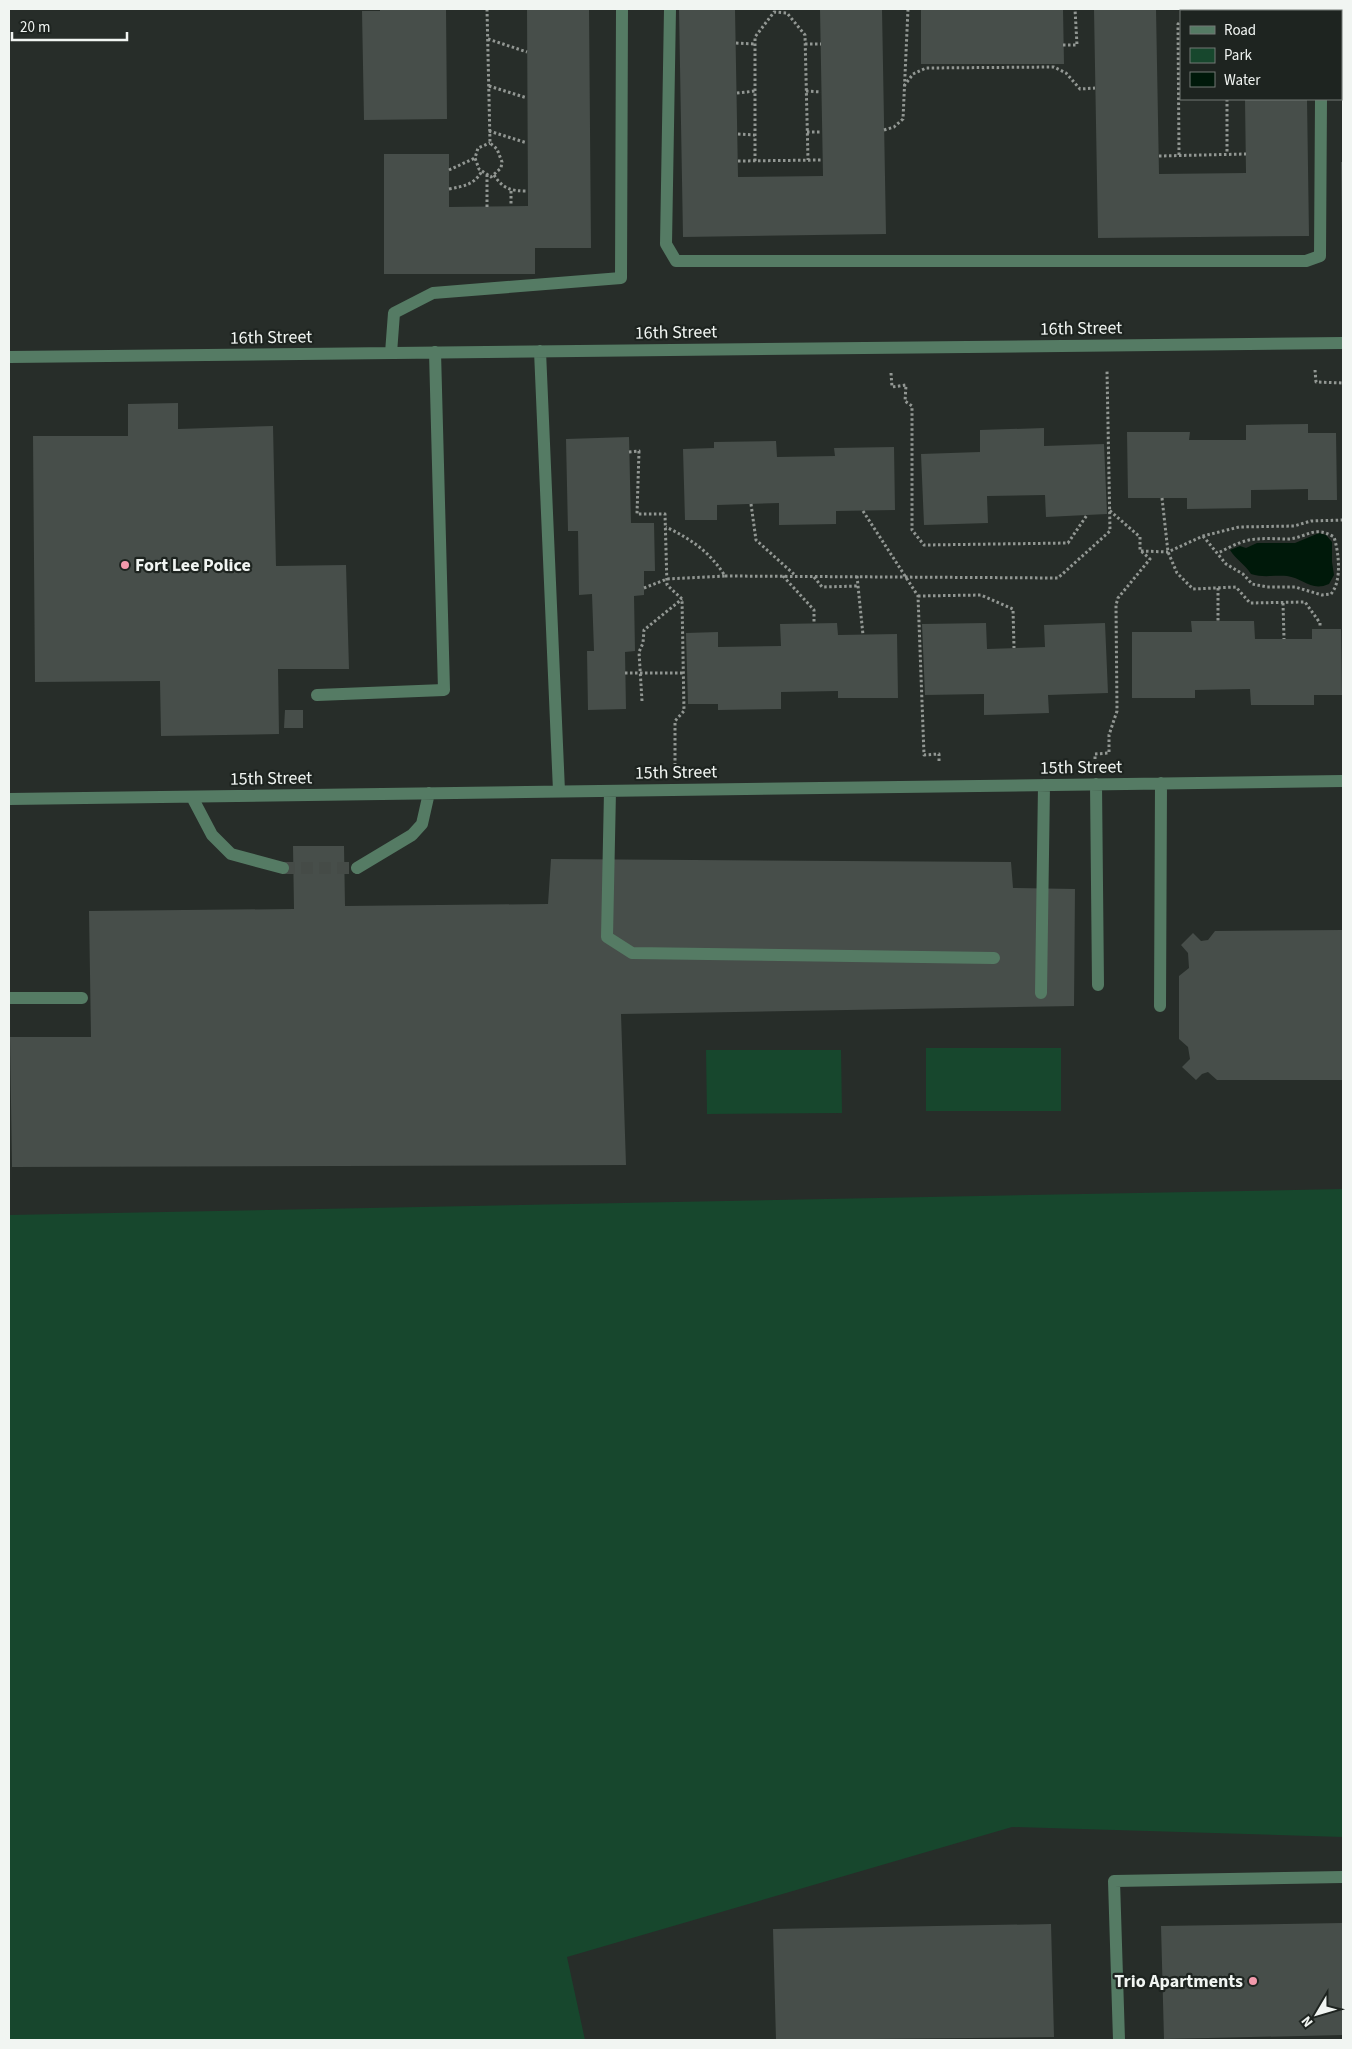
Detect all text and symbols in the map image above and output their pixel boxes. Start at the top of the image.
scale bar [12,10,128,42]
legend [1180,10,1342,100]
text: 20 m [20,17,50,38]
text: Road [1224,20,1256,41]
text: Park [1224,45,1253,66]
text: Water [1224,70,1261,91]
street label: 16th Street [1040,315,1122,342]
street label: 16th Street [635,319,717,346]
street label: 16th Street [230,324,312,351]
place label: Fort Lee Police [135,553,251,578]
marker: Fort Lee Police [119,559,131,571]
street label: 15th Street [1040,754,1122,781]
street label: 15th Street [635,759,717,786]
street label: 15th Street [230,765,312,792]
place label: Trio Apartments [1114,1969,1243,1994]
marker: Trio Apartments [1247,1975,1259,1987]
north arrow [1292,1989,1342,2039]
text: N [1297,2012,1318,2031]

